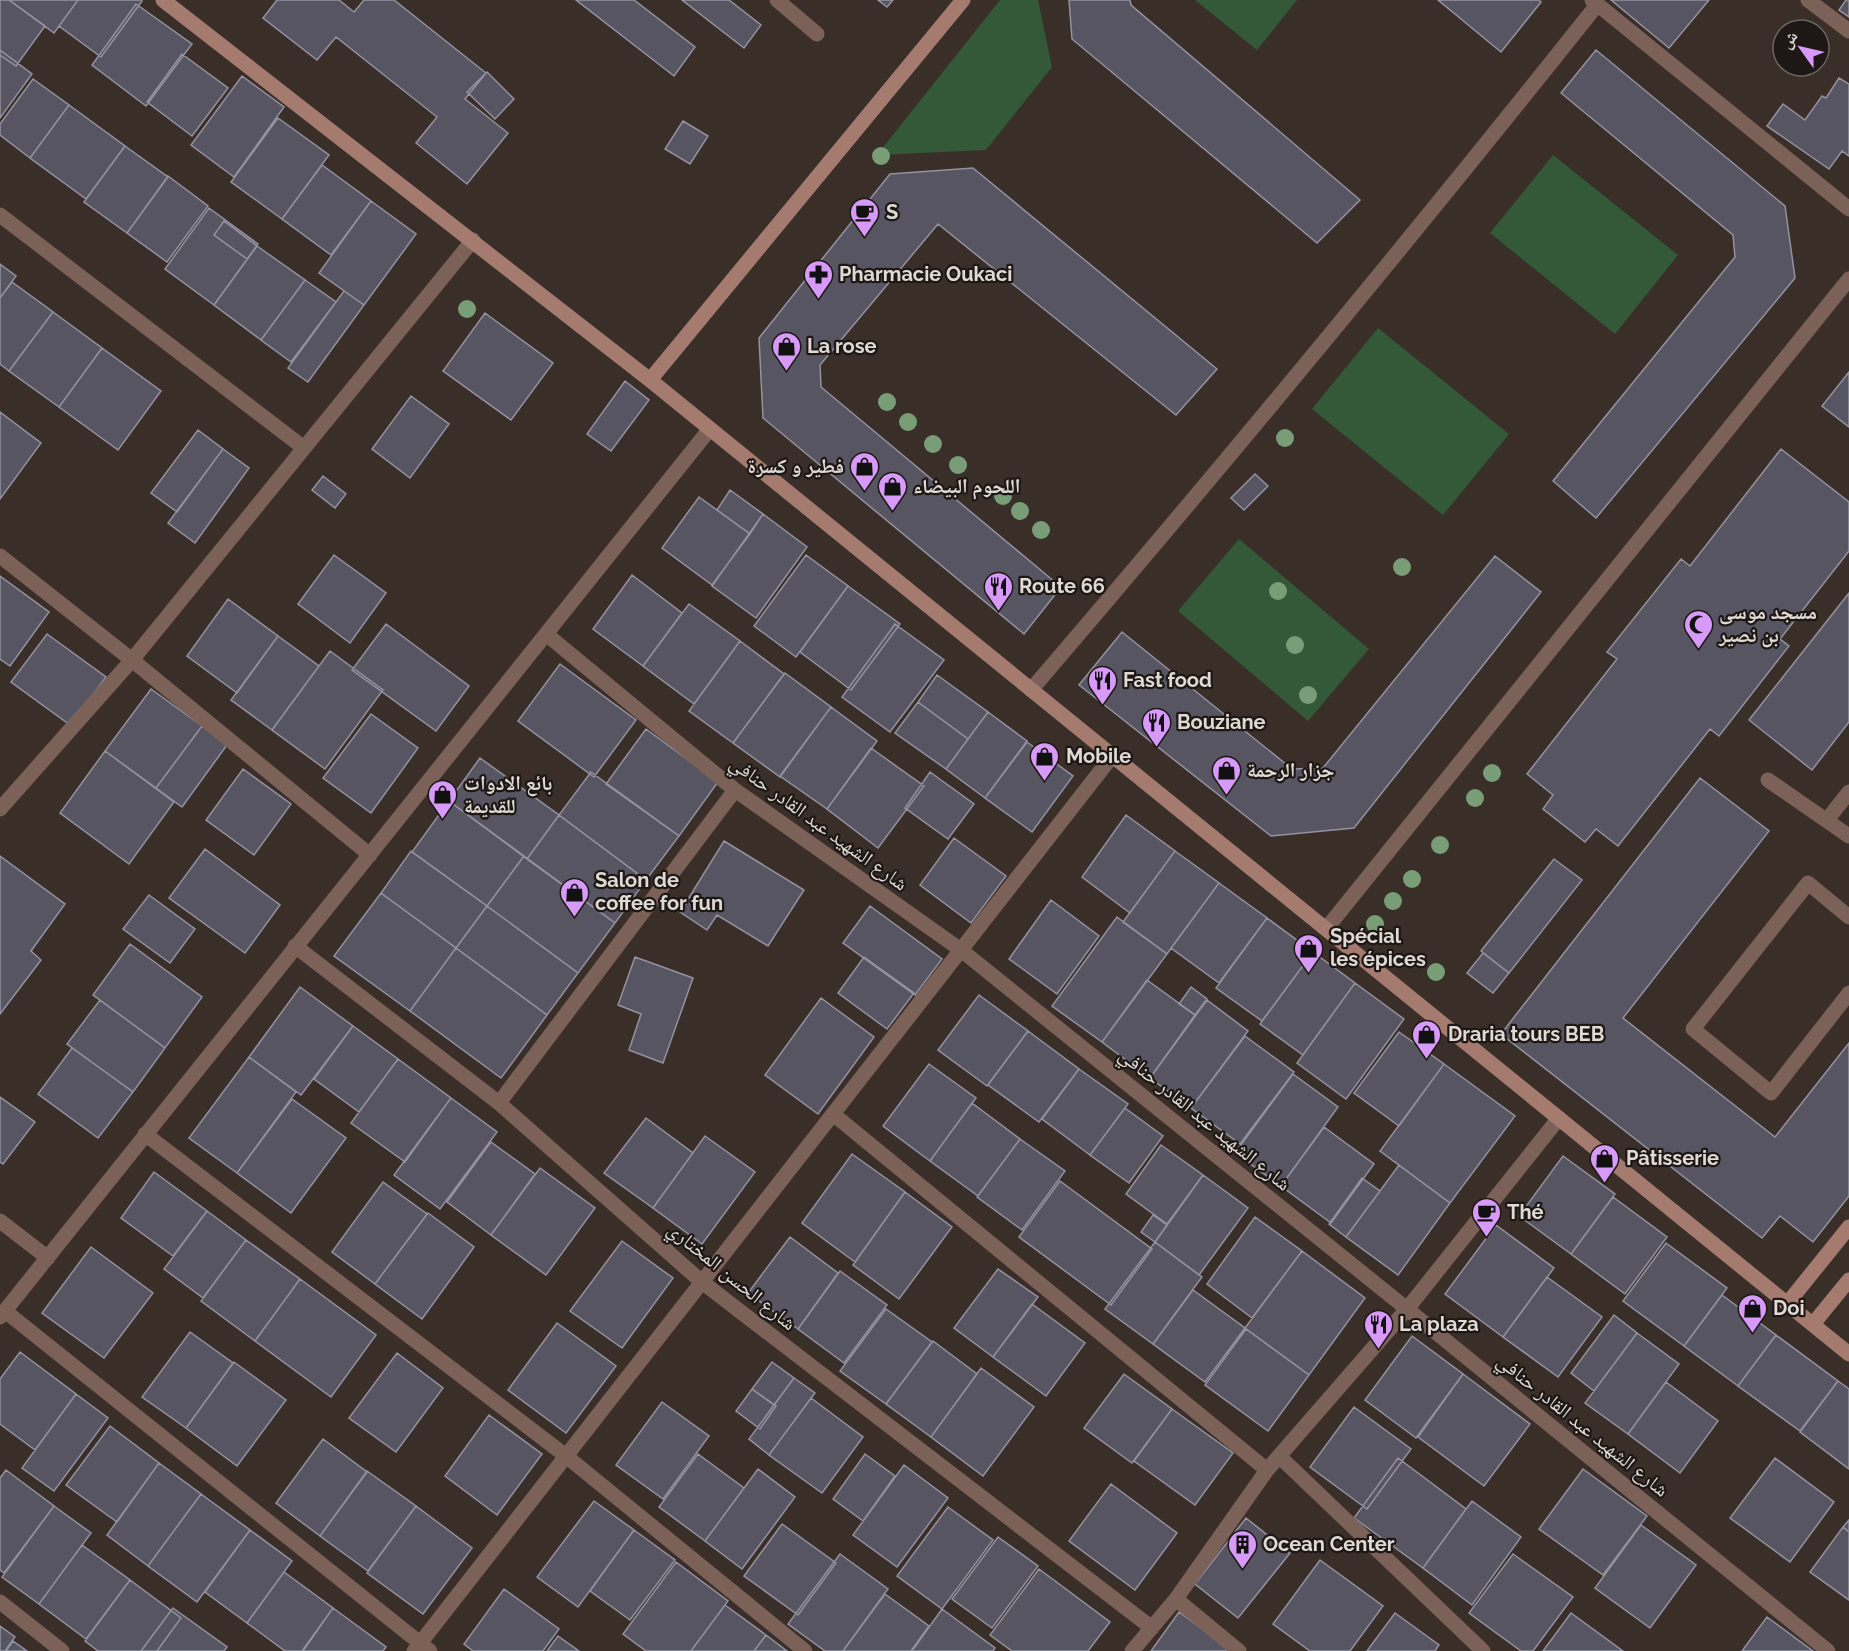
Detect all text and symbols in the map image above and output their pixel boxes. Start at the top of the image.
north arrow [1771,18,1831,78]
text: ش [1776,28,1802,52]
cafe icon: S [849,196,881,238]
place label: S [886,200,898,224]
pharmacy icon: Pharmacie Oukaci [802,258,834,300]
place label: Pharmacie Oukaci [839,262,1012,286]
shop icon: La rose [770,330,802,372]
place label: La rose [807,334,877,358]
shop icon: فطير و كسرة [849,450,881,492]
place label: فطير و كسرة [748,454,844,478]
shop icon: اللحوم البيضاء [876,470,908,512]
place label: اللحوم البيضاء [913,474,1020,500]
restaurant icon: Route 66 [982,570,1014,612]
place label: Route 66 [1019,574,1105,598]
place label: مسجد موسى بن نصير [1718,600,1817,648]
mosque icon: مسجد موسى بن نصير [1682,608,1714,650]
restaurant icon: Fast food [1086,664,1118,706]
place label: Fast food [1123,668,1212,692]
restaurant icon: Bouziane [1140,706,1172,748]
place label: Bouziane [1177,710,1266,734]
shop icon: Mobile [1029,740,1061,782]
place label: Mobile [1066,744,1131,768]
street label: شارع الشهيد عبد القادر حنافي [723,750,913,899]
shop icon: جزار الرحمة [1210,754,1242,796]
place label: جزار الرحمة [1247,758,1334,782]
place label: بائع الادوات للقديمة [464,771,552,818]
shop icon: بائع الادوات للقديمة [427,778,459,820]
place label: Salon de coffee for fun [595,868,723,915]
shop icon: Salon de coffee for fun [558,876,590,918]
place label: Spécial les épices [1330,924,1426,971]
shop icon: Spécial les épices [1293,932,1325,974]
shop icon: Draria tours BEB [1411,1018,1443,1060]
place label: Draria tours BEB [1448,1022,1604,1046]
street label: شارع الشهيد عبد القادر حنافي [1112,1042,1296,1199]
shop icon: Pâtisserie [1589,1142,1621,1184]
place label: Pâtisserie [1626,1146,1719,1170]
cafe icon: Thé [1470,1196,1502,1238]
place label: Thé [1507,1200,1543,1224]
street label: شارع الحسن المختاري [660,1217,801,1338]
shop icon: Doi [1736,1292,1768,1334]
place label: Doi [1773,1296,1805,1320]
restaurant icon: La plaza [1362,1308,1394,1350]
place label: La plaza [1399,1312,1479,1336]
street label: شارع الشهيد عبد القادر حنافي [1490,1348,1674,1505]
building icon: Ocean Center [1226,1528,1258,1570]
place label: Ocean Center [1263,1532,1395,1556]

